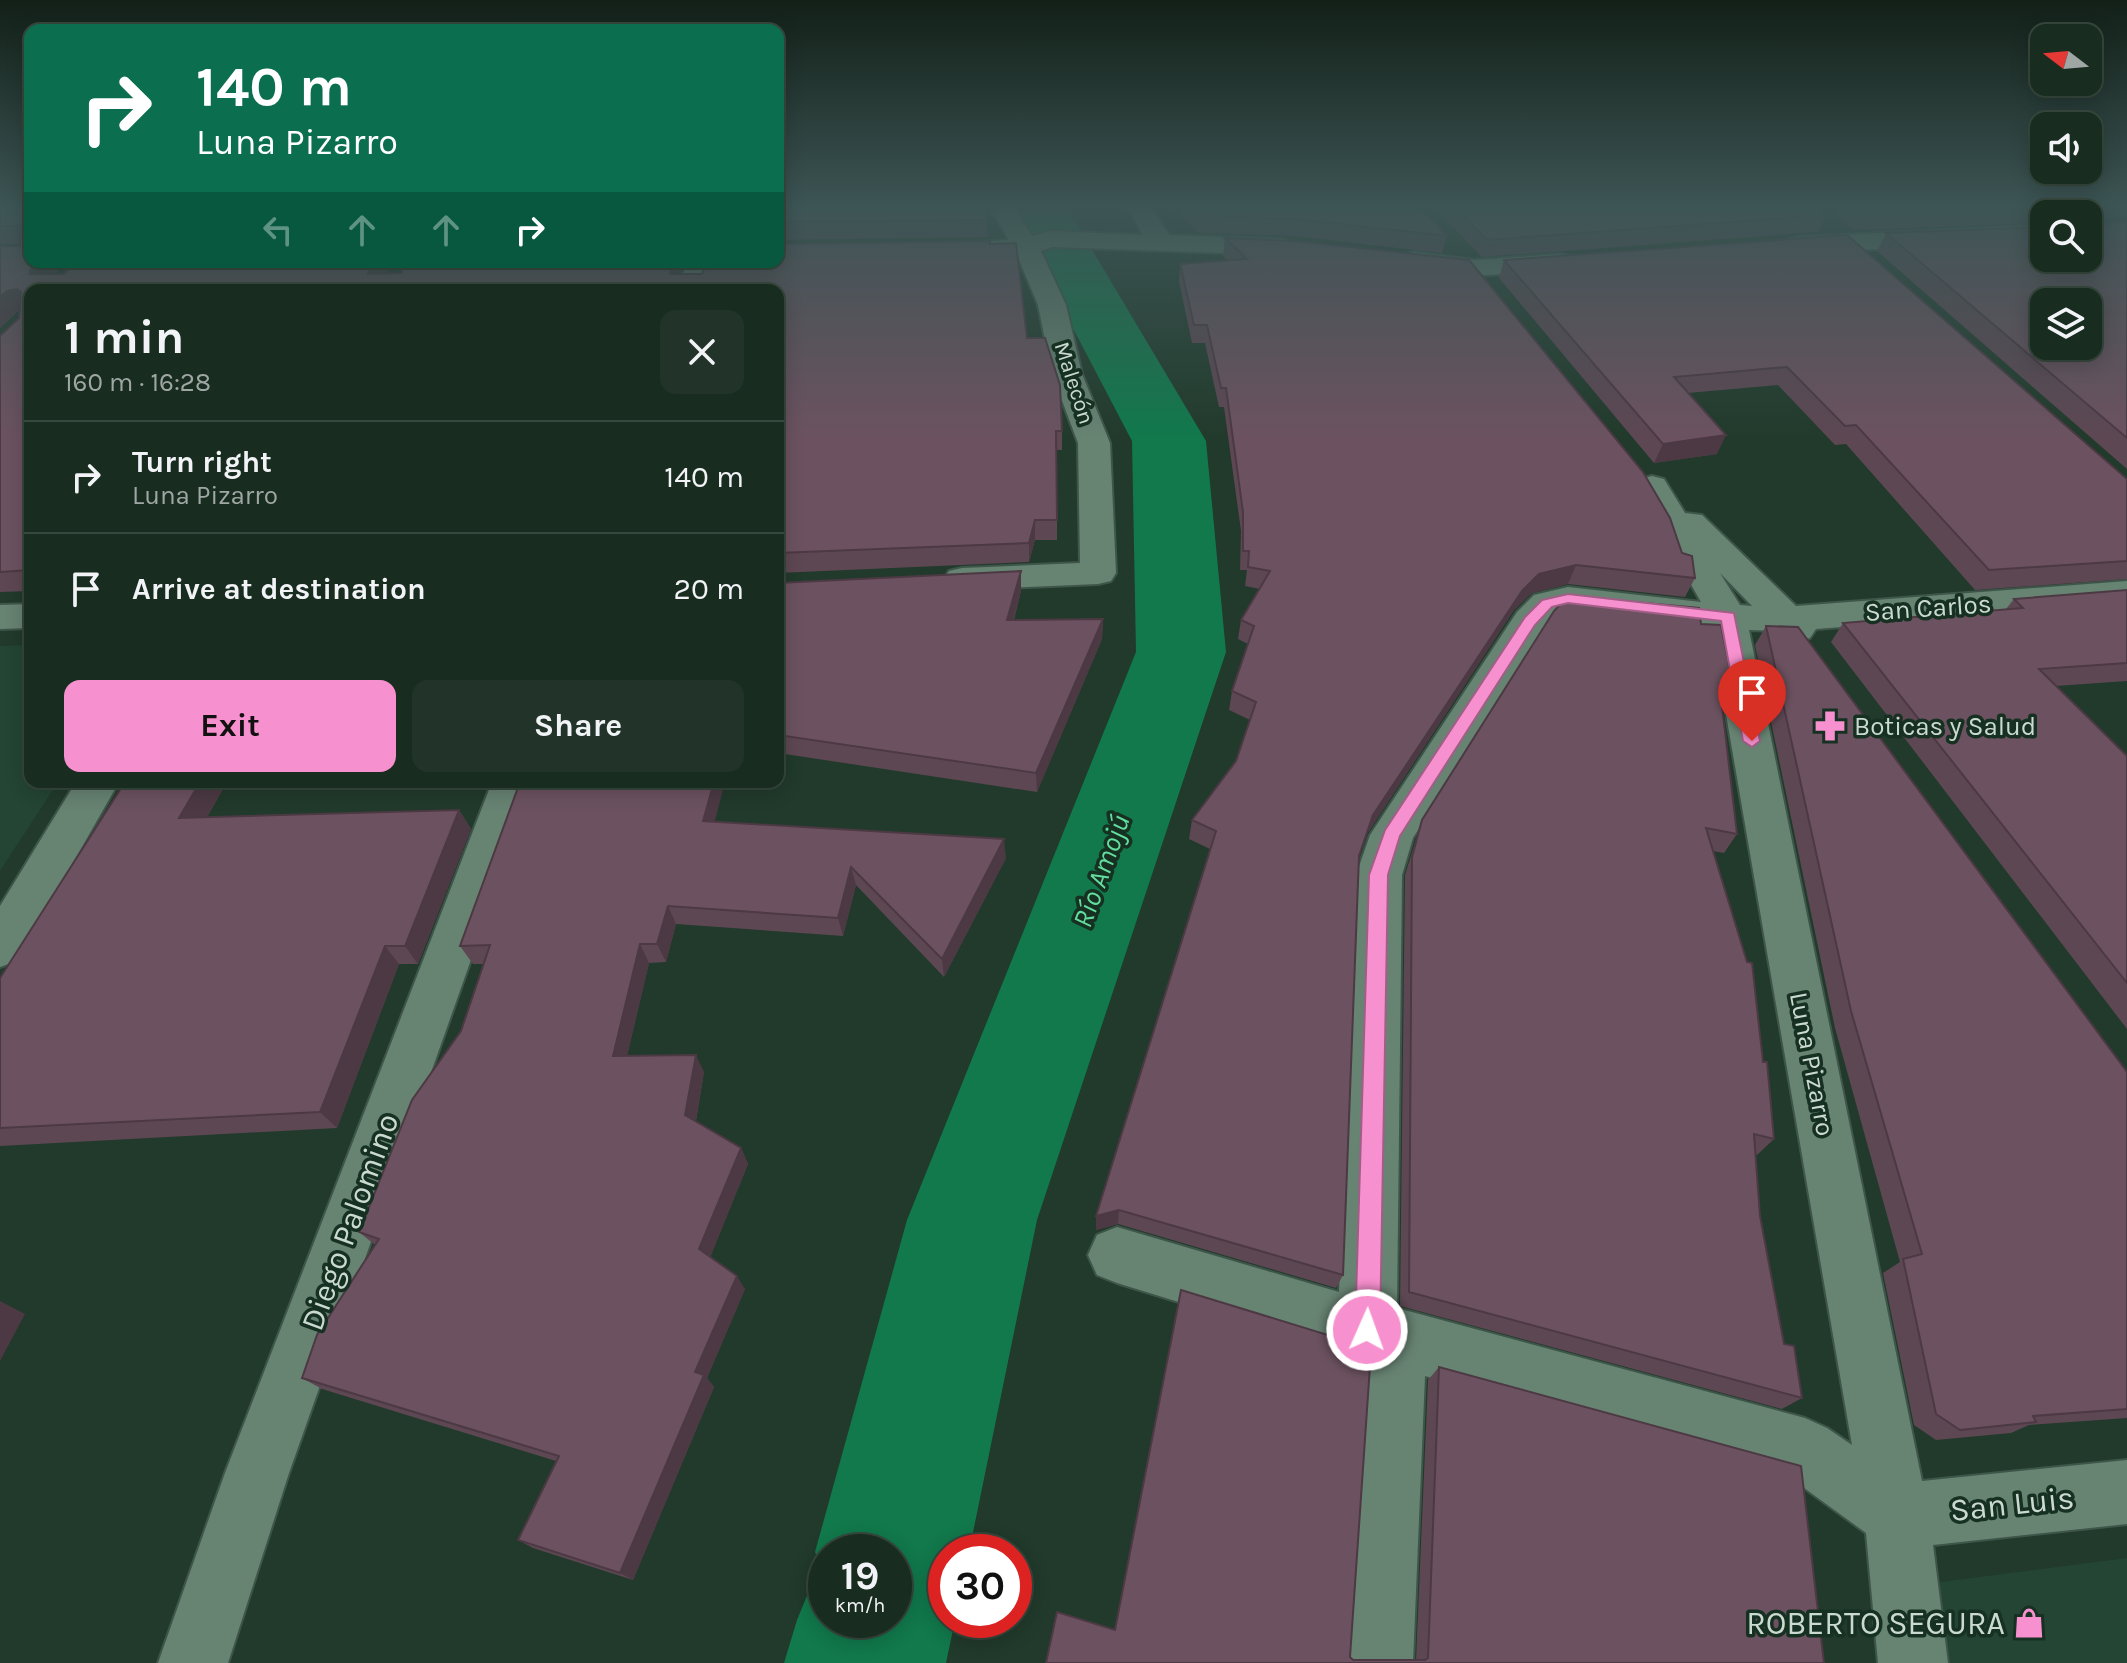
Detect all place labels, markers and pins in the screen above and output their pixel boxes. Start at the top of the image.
pin [1718,659,1786,741]
pharmacy icon: Boticas y Salud [1813,709,1847,743]
place label: Boticas y Salud [1854,711,2036,742]
place label: ROBERTO SEGURA [1746,1605,2005,1642]
shop icon: ROBERTO SEGURA [2012,1606,2046,1640]

